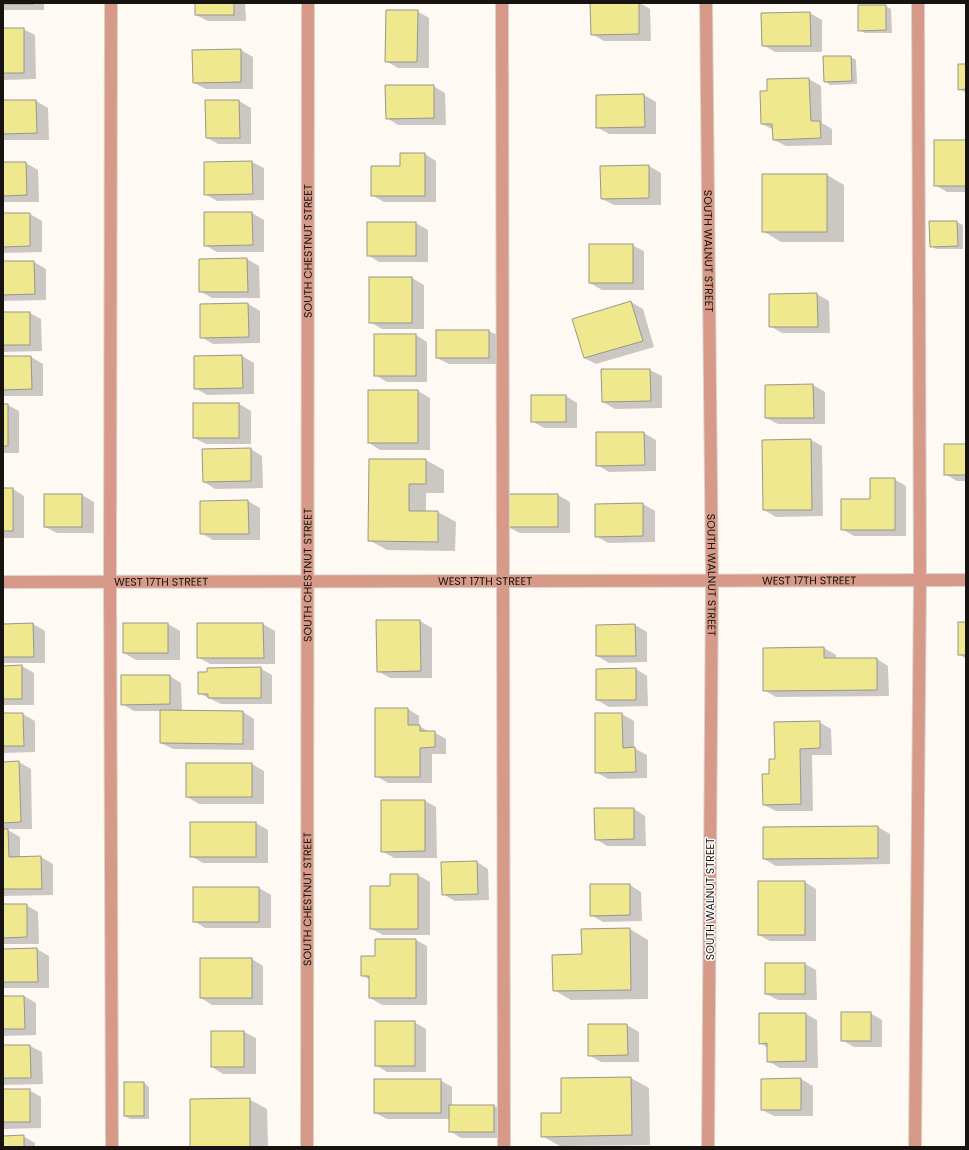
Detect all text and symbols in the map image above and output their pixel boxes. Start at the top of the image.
street label: SOUTH CHESTNUT STREET [300,184,316,318]
street label: SOUTH WALNUT STREET [700,190,717,312]
street label: SOUTH CHESTNUT STREET [299,508,316,642]
street label: SOUTH WALNUT STREET [703,514,720,636]
street label: WEST 17TH STREET [762,572,856,588]
street label: WEST 17TH STREET [438,573,532,589]
street label: WEST 17TH STREET [114,574,208,590]
street label: SOUTH CHESTNUT STREET [299,832,315,966]
street label: SOUTH WALNUT STREET [702,838,718,960]

